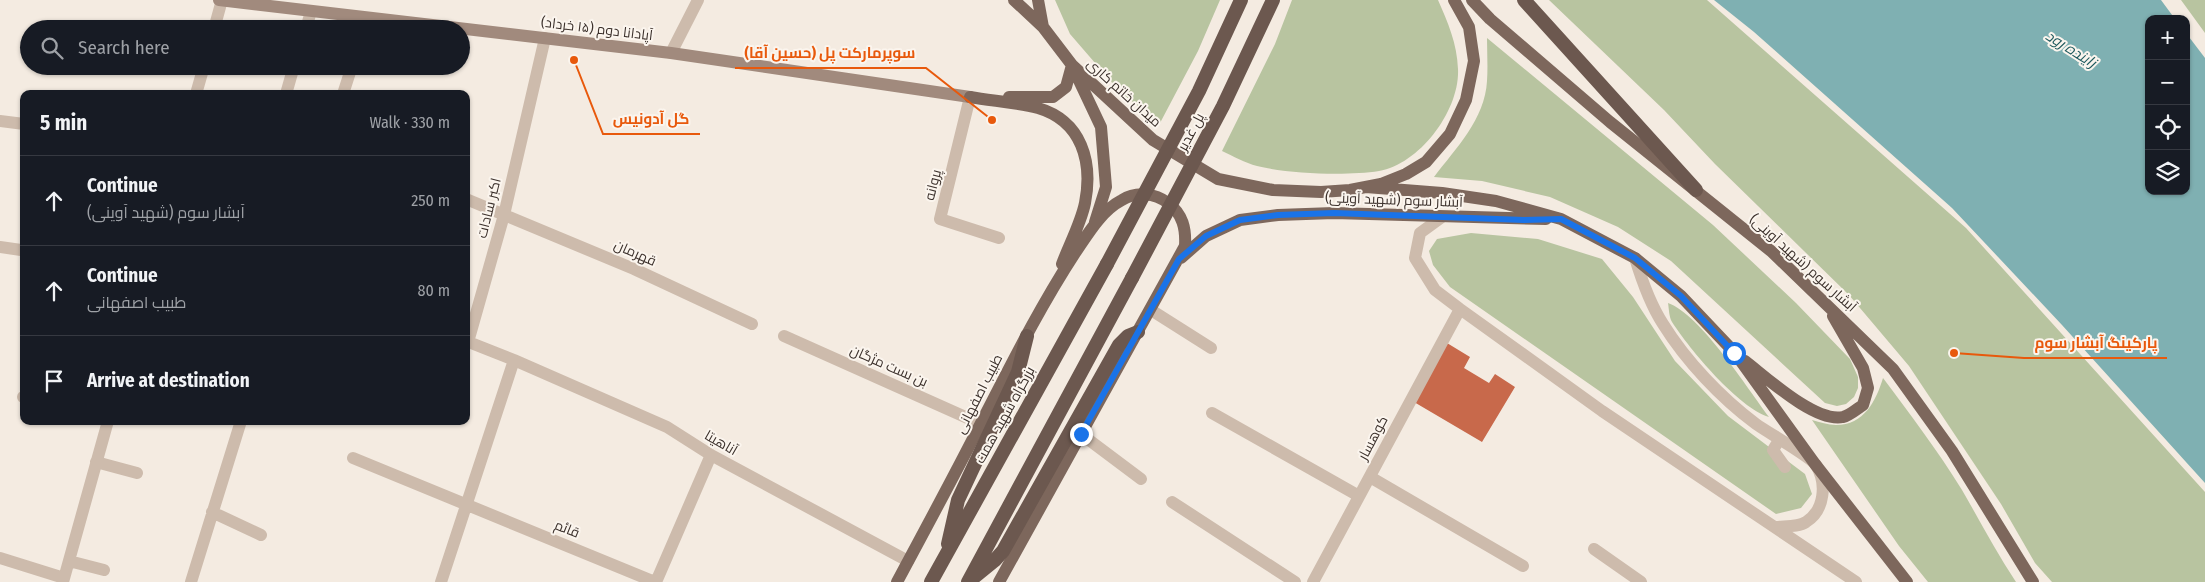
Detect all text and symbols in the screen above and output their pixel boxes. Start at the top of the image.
street label: آپادانا دوم (۱۵ خرداد) [540,14,654,45]
map controls [2145,15,2190,195]
button: + [2145,15,2190,60]
search box [20,20,470,75]
water label: زاینده رود [2042,27,2101,73]
icon: search [38,34,66,62]
text: Search here [78,36,170,59]
callout: سوپرمارکت پل (حسین آقا) [735,38,926,68]
text: سوپرمارکت پل (حسین آقا) [745,44,915,64]
street label: میدان خاتم کاری [1083,55,1165,132]
button: − [2145,60,2190,105]
callout: گل آدونیس [603,104,700,134]
button: locate [2145,105,2190,150]
text: 5 min [40,110,87,136]
text: گل آدونیس [613,110,689,128]
street label: پل غدیر [1174,110,1209,155]
text: Walk · 330 m [369,113,450,132]
button: layers [2145,150,2190,195]
street label: پروانه [921,168,946,202]
text: Continue [87,174,158,197]
street label: اکبر سادات [473,176,505,240]
icon: ahead [40,187,68,215]
street label: آبشار سوم (شهید آوینی) [1325,189,1463,212]
text: 250 m [411,191,450,210]
text: آبشار سوم (شهید آوینی) [87,203,245,222]
street label: آبشار سوم (شهید آوینی) [1745,211,1860,316]
street label: قهرمان [611,236,659,270]
text: Continue [87,264,158,287]
icon: ahead [40,277,68,305]
text: 80 m [418,281,450,300]
text: طبیب اصفهانی [87,293,186,312]
callout: پارکینگ آبشار سوم [2024,328,2167,358]
text: پارکینگ آبشار سوم [2035,334,2158,354]
street label: بن بست مژگان [847,341,931,391]
route start [1723,342,1746,365]
street label: طبیب اصفهانی [952,351,1006,437]
street label: بزرگراه شهید همت [971,364,1039,466]
icon: arrive [40,367,68,395]
text: Arrive at destination [87,369,250,392]
street label: کوهسار [1354,413,1392,464]
route end [1070,423,1093,446]
street label: آناهیتا [702,427,741,459]
street label: قائم [552,516,582,543]

